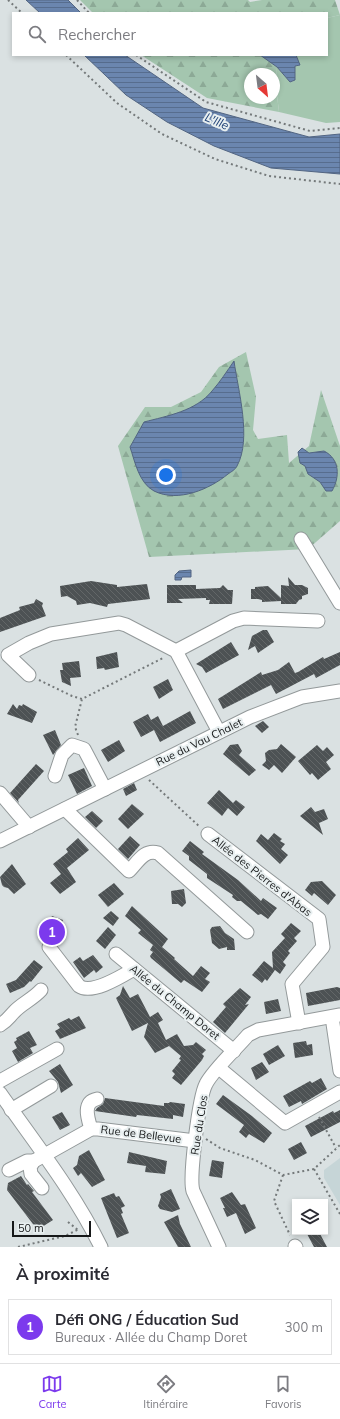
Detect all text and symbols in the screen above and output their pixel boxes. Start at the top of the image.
search box [12,12,328,56]
icon: search [26,23,48,45]
text: Rechercher [58,25,136,44]
north arrow [244,68,280,104]
water label: L'Ille [203,109,232,133]
your location [156,465,176,485]
street label: Rue du Vau Chalet [153,715,245,769]
street label: Allée des Pierres d'Abas [209,833,315,919]
pin: 1 [39,917,65,947]
street label: Allée du Champ Doret [127,961,223,1043]
street label: Rue du Clos [187,1094,211,1156]
street label: Rue de Bellevue [100,1122,182,1146]
map controls [292,1199,328,1235]
button: layers [292,1199,328,1235]
scale bar [12,1219,91,1238]
text: 50 m [18,1221,44,1235]
text: À proximité [16,1263,110,1284]
text: Défi ONG / Éducation Sud [55,1310,239,1329]
text: 1 [26,1319,34,1335]
text: 300 m [285,1319,323,1335]
text: Bureaux · Allée du Champ Doret [55,1329,247,1345]
tab: Carte [38,1373,66,1411]
tab: Itinéraire [143,1373,188,1411]
tab: Favoris [265,1373,302,1411]

